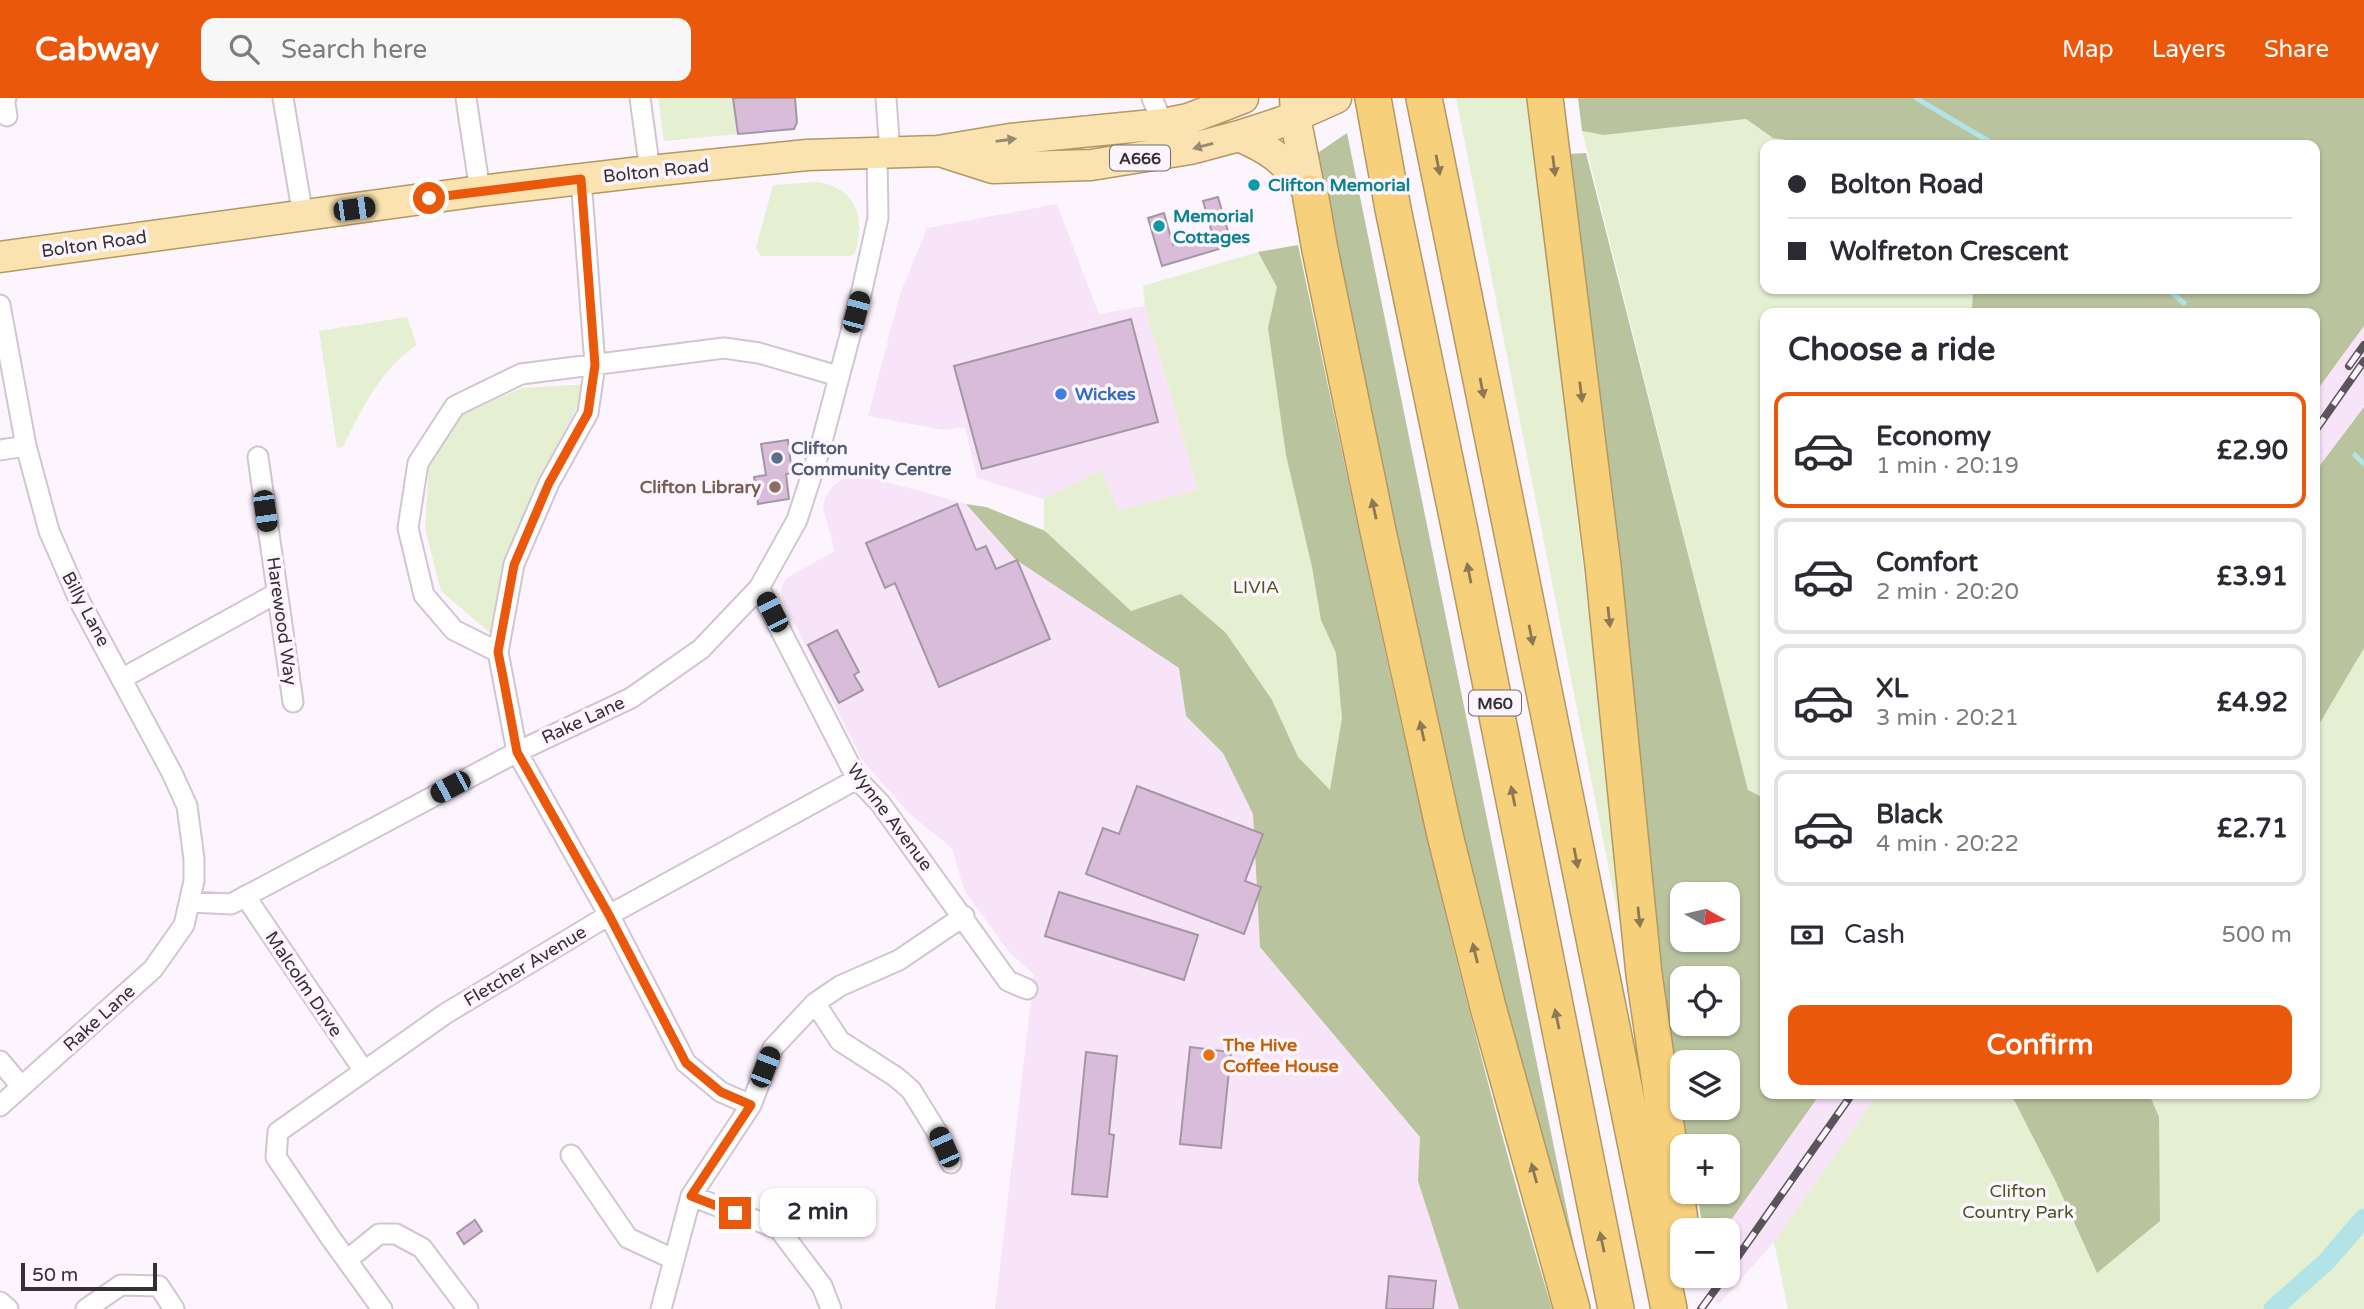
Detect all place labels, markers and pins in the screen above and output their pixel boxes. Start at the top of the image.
place label: Clifton Memorial [1268,174,1410,196]
marker: Clifton Memorial [1246,177,1262,193]
place label: Memorial Cottages [1173,205,1254,248]
marker: Memorial Cottages [1151,218,1167,234]
place label: Wickes [1075,383,1136,405]
marker: Wickes [1053,386,1069,402]
place label: Clifton Community Centre [791,437,952,480]
marker: Clifton Community Centre [769,450,785,466]
place label: Clifton Library [640,476,761,498]
marker: Clifton Library [767,479,783,495]
place label: The Hive Coffee House [1222,1034,1339,1077]
marker: The Hive Coffee House [1201,1047,1217,1063]

